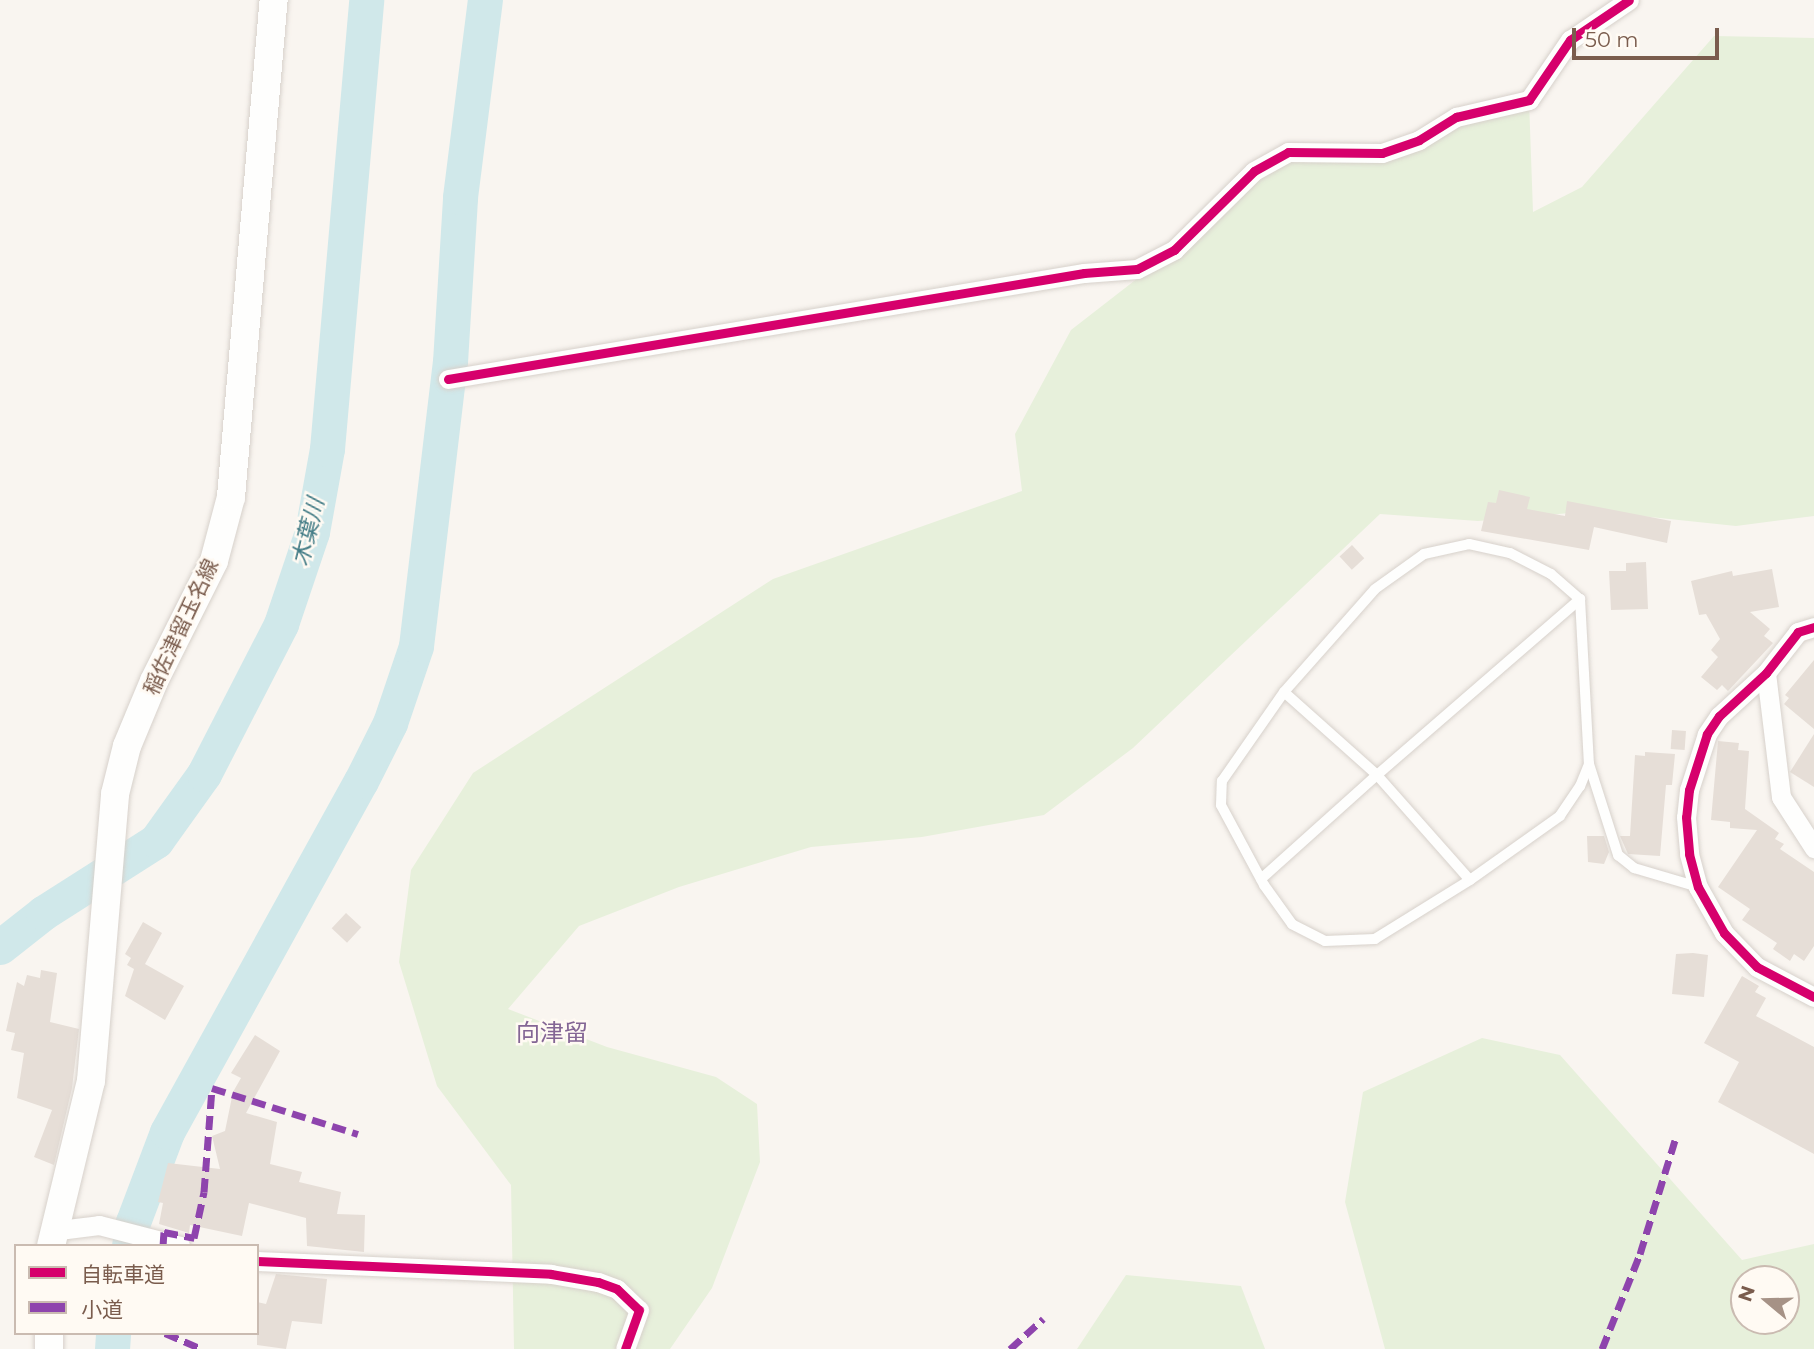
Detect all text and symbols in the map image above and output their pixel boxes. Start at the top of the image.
scale bar [1576,14,1723,58]
text: 50 m [1585,27,1639,52]
water label: 木葉川 [286,495,330,569]
street label: 稲佐津留玉名線 [139,555,223,699]
district label: 向津留 [516,1019,588,1047]
legend [14,1244,259,1335]
text: 自転車道 [81,1262,165,1287]
north arrow [1730,1265,1800,1335]
text: N [1733,1283,1760,1305]
text: 小道 [81,1297,123,1322]

